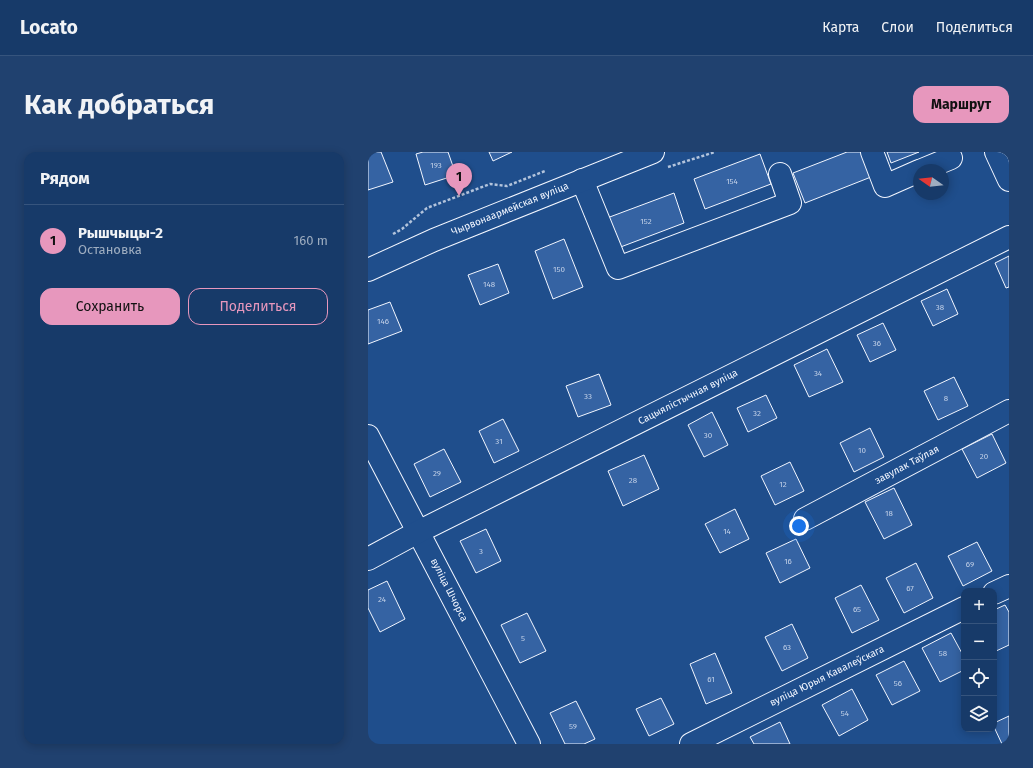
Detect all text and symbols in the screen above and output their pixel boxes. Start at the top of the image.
text: Locato [20,16,78,39]
text: Карта [822,19,859,36]
text: Слои [881,19,914,36]
text: Поделиться [936,19,1013,36]
button: Маршрут [913,86,1009,123]
text: Как добраться [24,88,214,121]
house number: 193 [430,161,442,170]
pin: 1 [446,163,472,196]
north arrow [913,164,949,200]
text: Рядом [40,168,90,189]
house number: 154 [726,177,739,186]
street label: Чырвонаармейская вуліца [449,179,570,238]
house number: 152 [640,217,652,226]
text: Рышчыцы-2 [78,224,163,242]
text: 1 [50,233,56,248]
text: 160 m [294,233,328,248]
text: Остановка [78,242,142,257]
house number: 150 [553,265,566,274]
house number: 148 [483,280,496,289]
button: Сохранить [40,288,180,325]
button: Поделиться [188,288,328,325]
house number: 38 [936,303,945,312]
house number: 146 [377,317,389,326]
house number: 36 [873,339,881,348]
street label: Сацыялістычная вуліца [636,366,740,427]
house number: 34 [814,369,823,378]
house number: 33 [584,392,592,401]
house number: 8 [944,394,949,403]
house number: 32 [753,409,761,418]
house number: 30 [704,431,713,440]
house number: 31 [495,437,503,446]
street label: завулак Таўлая [873,443,941,487]
house number: 10 [858,446,866,455]
house number: 20 [980,452,989,461]
house number: 29 [433,469,441,478]
house number: 28 [629,476,638,485]
house number: 12 [779,480,787,489]
house number: 18 [885,509,894,518]
your location [789,516,809,536]
house number: 14 [723,527,732,536]
house number: 3 [479,547,483,556]
street label: вуліца Шчорса [428,556,471,624]
house number: 16 [784,557,792,566]
house number: 69 [966,560,974,569]
house number: 67 [906,584,914,593]
map controls [961,588,997,732]
button: + [961,588,997,624]
house number: 24 [378,595,387,604]
house number: 65 [853,605,861,614]
button: − [961,624,997,660]
house number: 5 [521,634,525,643]
street label: вуліца Юрыя Кавалеўскага [767,642,886,709]
house number: 63 [783,643,791,652]
house number: 58 [939,649,948,658]
button: locate [961,660,997,696]
house number: 61 [707,675,715,684]
house number: 56 [894,679,902,688]
button: layers [961,696,997,732]
house number: 54 [841,709,850,718]
house number: 59 [569,722,577,731]

